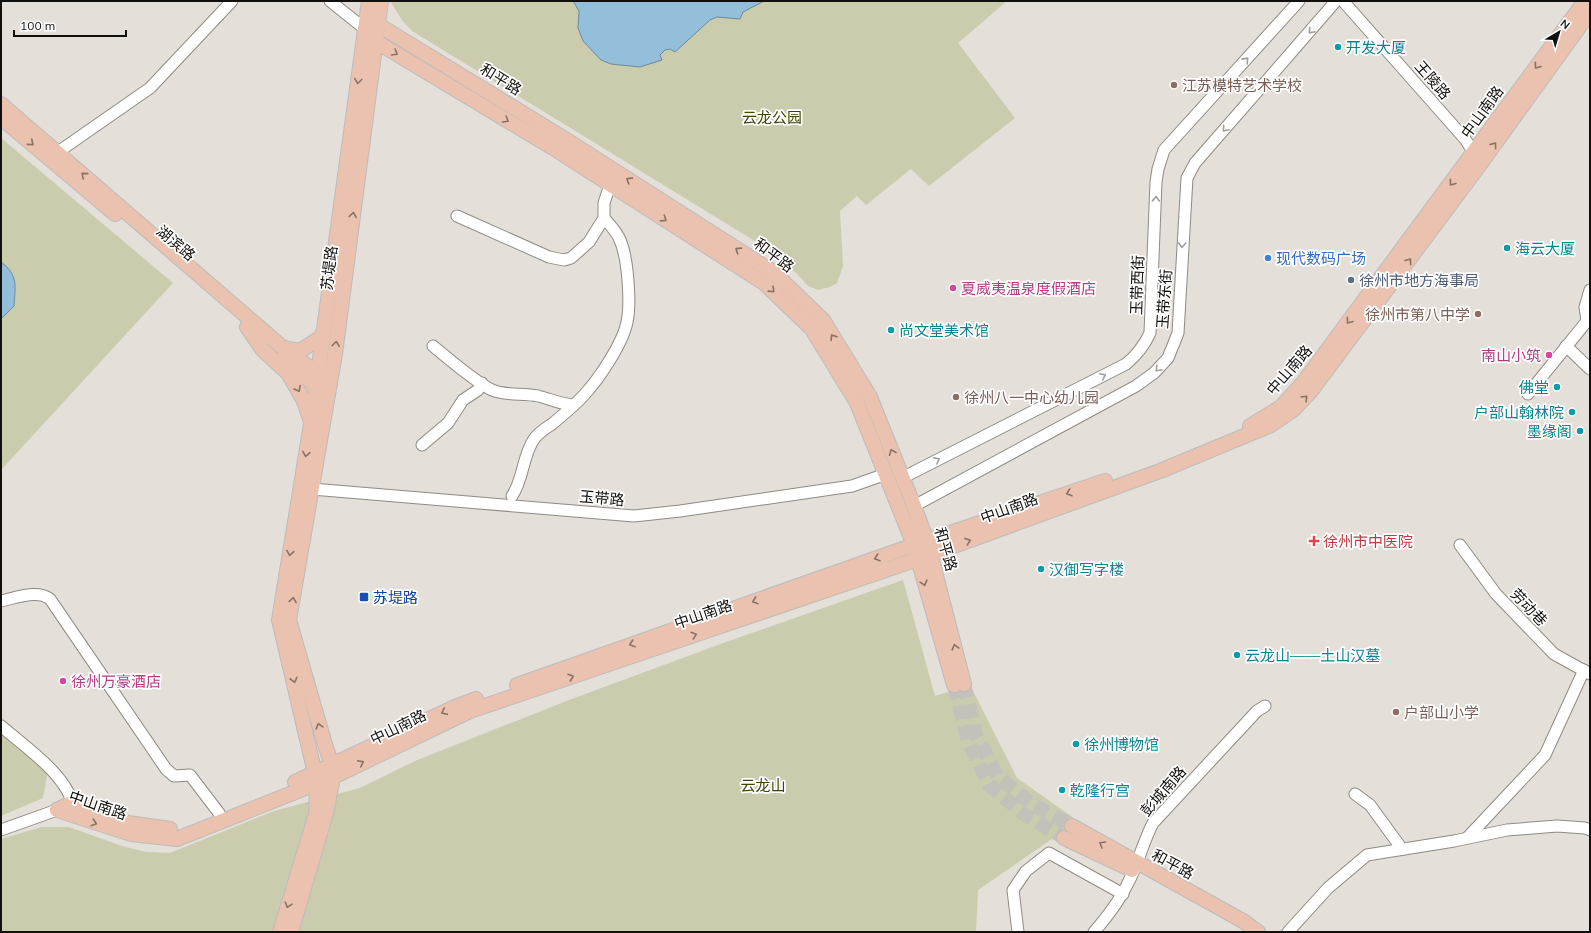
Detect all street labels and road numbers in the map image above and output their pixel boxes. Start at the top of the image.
street label: 王陵路 [1411,57,1455,103]
street label: 和平路 [477,59,525,99]
street label: 中山南路 [1457,82,1507,142]
street label: 湖滨路 [153,221,199,265]
street label: 和平路 [750,234,798,276]
street label: 苏堤路 [317,245,341,291]
street label: 玉带西街 [1126,255,1148,315]
street label: 玉带东街 [1152,268,1176,330]
street label: 中山南路 [1262,341,1316,399]
street label: 玉带路 [579,487,625,509]
street label: 中山南路 [978,489,1040,527]
street label: 和平路 [931,525,961,573]
street label: 劳动巷 [1507,584,1551,630]
street label: 中山南路 [672,595,734,633]
street label: 中山南路 [367,705,429,749]
street label: 彭城南路 [1136,762,1190,820]
street label: 中山南路 [67,786,129,824]
street label: 和平路 [1149,845,1197,883]

